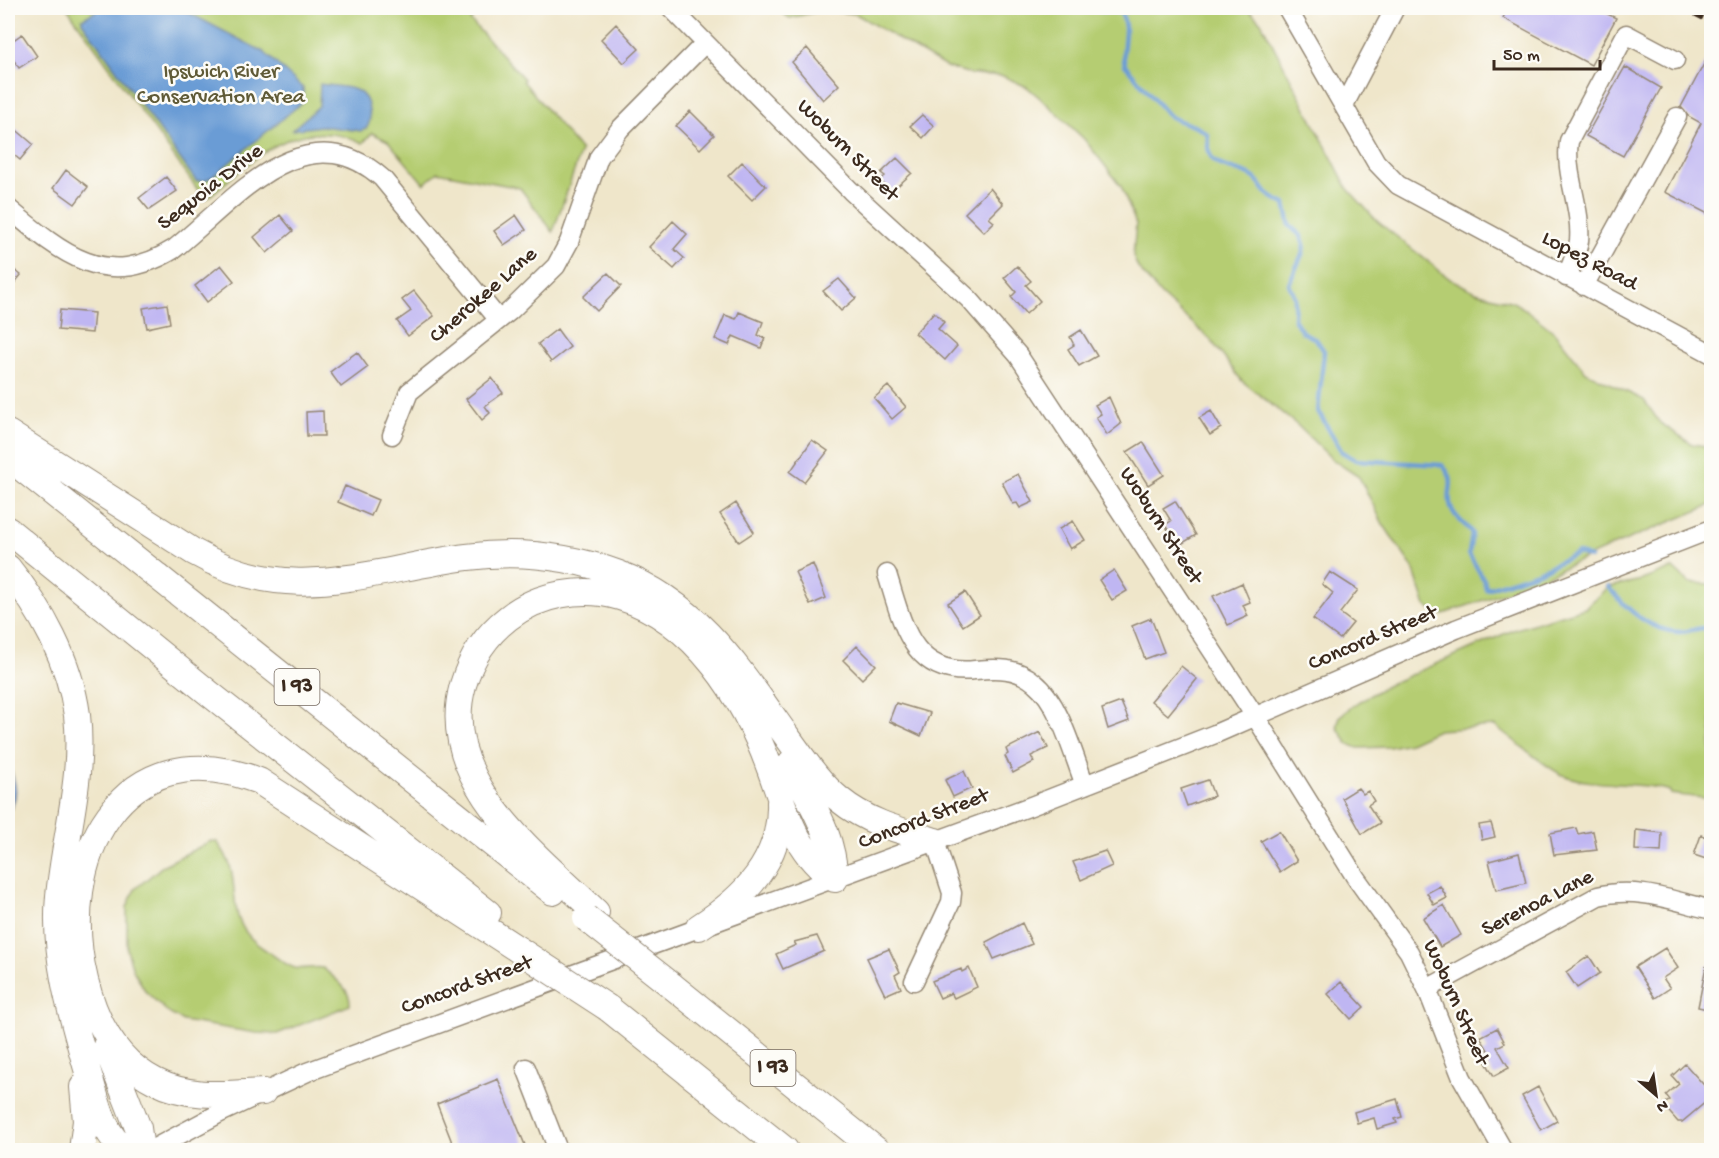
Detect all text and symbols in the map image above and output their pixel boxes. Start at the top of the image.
scale bar [1494,33,1600,71]
text: 50 m [1503,46,1540,67]
park label: Ipswich River Conservation Area [137,60,306,111]
street label: Woburn Street [790,94,905,209]
street label: Sequoia Drive [153,138,269,237]
street label: Lopez Road [1537,226,1643,299]
street label: Cherokee Lane [425,242,544,350]
street label: Woburn Street [1113,463,1209,591]
street label: Concord Street [1305,599,1443,678]
road number: I 93 [274,669,320,705]
street label: Concord Street [855,783,995,857]
street label: Serenoa Lane [1478,864,1599,943]
street label: Woburn Street [1416,936,1495,1071]
street label: Concord Street [398,950,538,1022]
road number: I 93 [750,1050,796,1086]
north arrow [1626,1065,1686,1125]
text: N [1652,1094,1671,1116]

